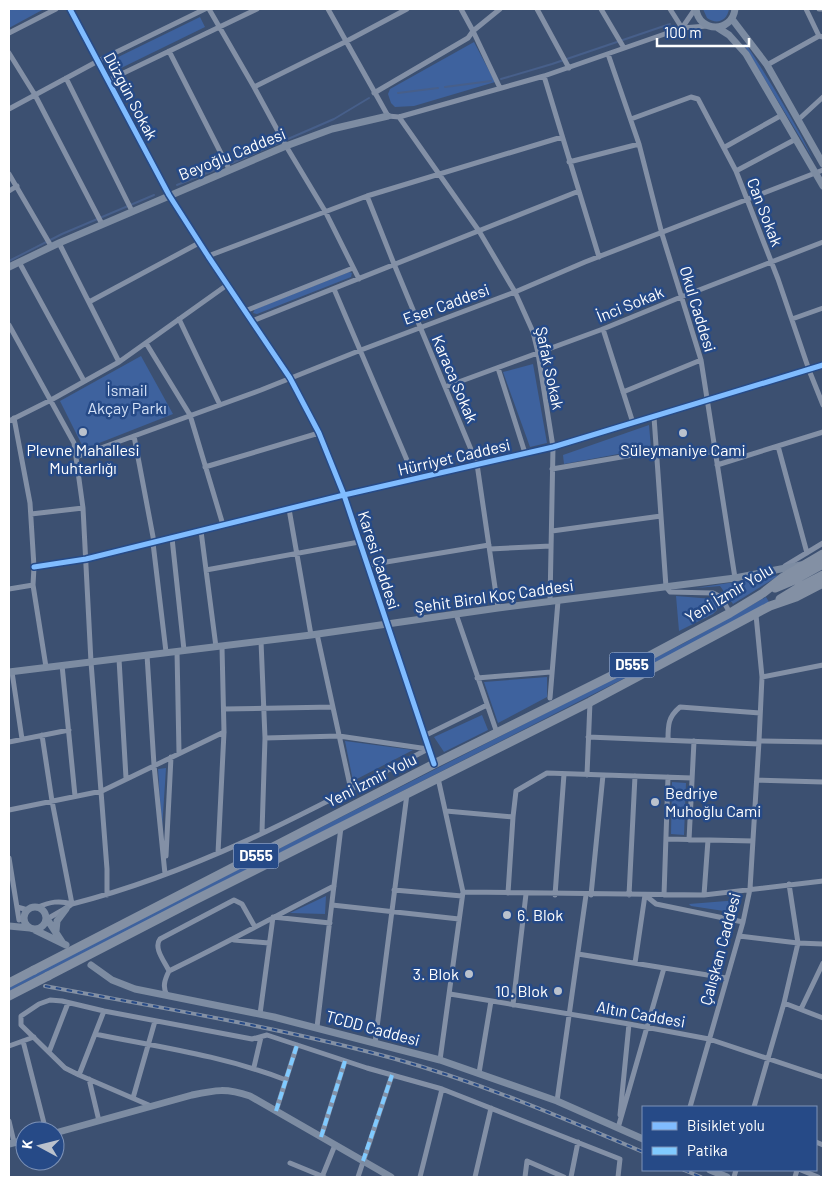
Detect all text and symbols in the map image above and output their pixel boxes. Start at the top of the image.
scale bar [657,15,750,47]
text: 100 m [664,23,702,41]
street label: Düzgün Sokak [100,49,162,143]
street label: Beyoğlu Caddesi [176,123,288,184]
street label: Can Sokak [744,175,787,249]
street label: Okul Caddesi [676,264,721,354]
street label: Eser Caddesi [400,279,492,328]
street label: İnci Sokak [594,282,666,326]
street label: Şafak Sokak [532,325,569,411]
street label: Karaca Sokak [428,332,483,426]
park label: İsmail Akçay Parkı [87,380,167,417]
marker: Plevne Mahallesi Muhtarlığı [77,426,89,438]
marker: Süleymaniye Cami [677,427,689,439]
street label: Hürriyet Caddesi [396,434,512,479]
place label: Plevne Mahallesi Muhtarlığı [26,440,140,477]
place label: Süleymaniye Cami [620,440,746,459]
street label: Karesi Caddesi [355,508,404,612]
street label: Yeni İzmir Yolu [681,559,776,626]
street label: Şehit Birol Koç Caddesi [413,575,575,616]
road number: D555 [610,652,654,678]
street label: Yeni İzmir Yolu [322,749,419,811]
place label: Bedriye Muhoğlu Cami [665,783,761,820]
marker: Bedriye Muhoğlu Cami [649,796,661,808]
road number: D555 [234,844,278,868]
street label: Çalışkan Caddesi [695,890,744,1007]
place label: 6. Blok [517,905,563,924]
marker: 6. Blok [501,909,513,921]
place label: 3. Blok [413,964,459,983]
marker: 3. Blok [463,968,475,980]
place label: 10. Blok [495,981,548,1000]
marker: 10. Blok [552,985,564,997]
street label: Altın Caddesi [595,996,687,1031]
street label: TCDD Caddesi [324,1006,422,1049]
legend [642,1106,817,1171]
text: Bisiklet yolu [687,1116,765,1134]
north arrow [15,1121,65,1171]
text: K [18,1139,36,1150]
text: Patika [687,1141,728,1159]

